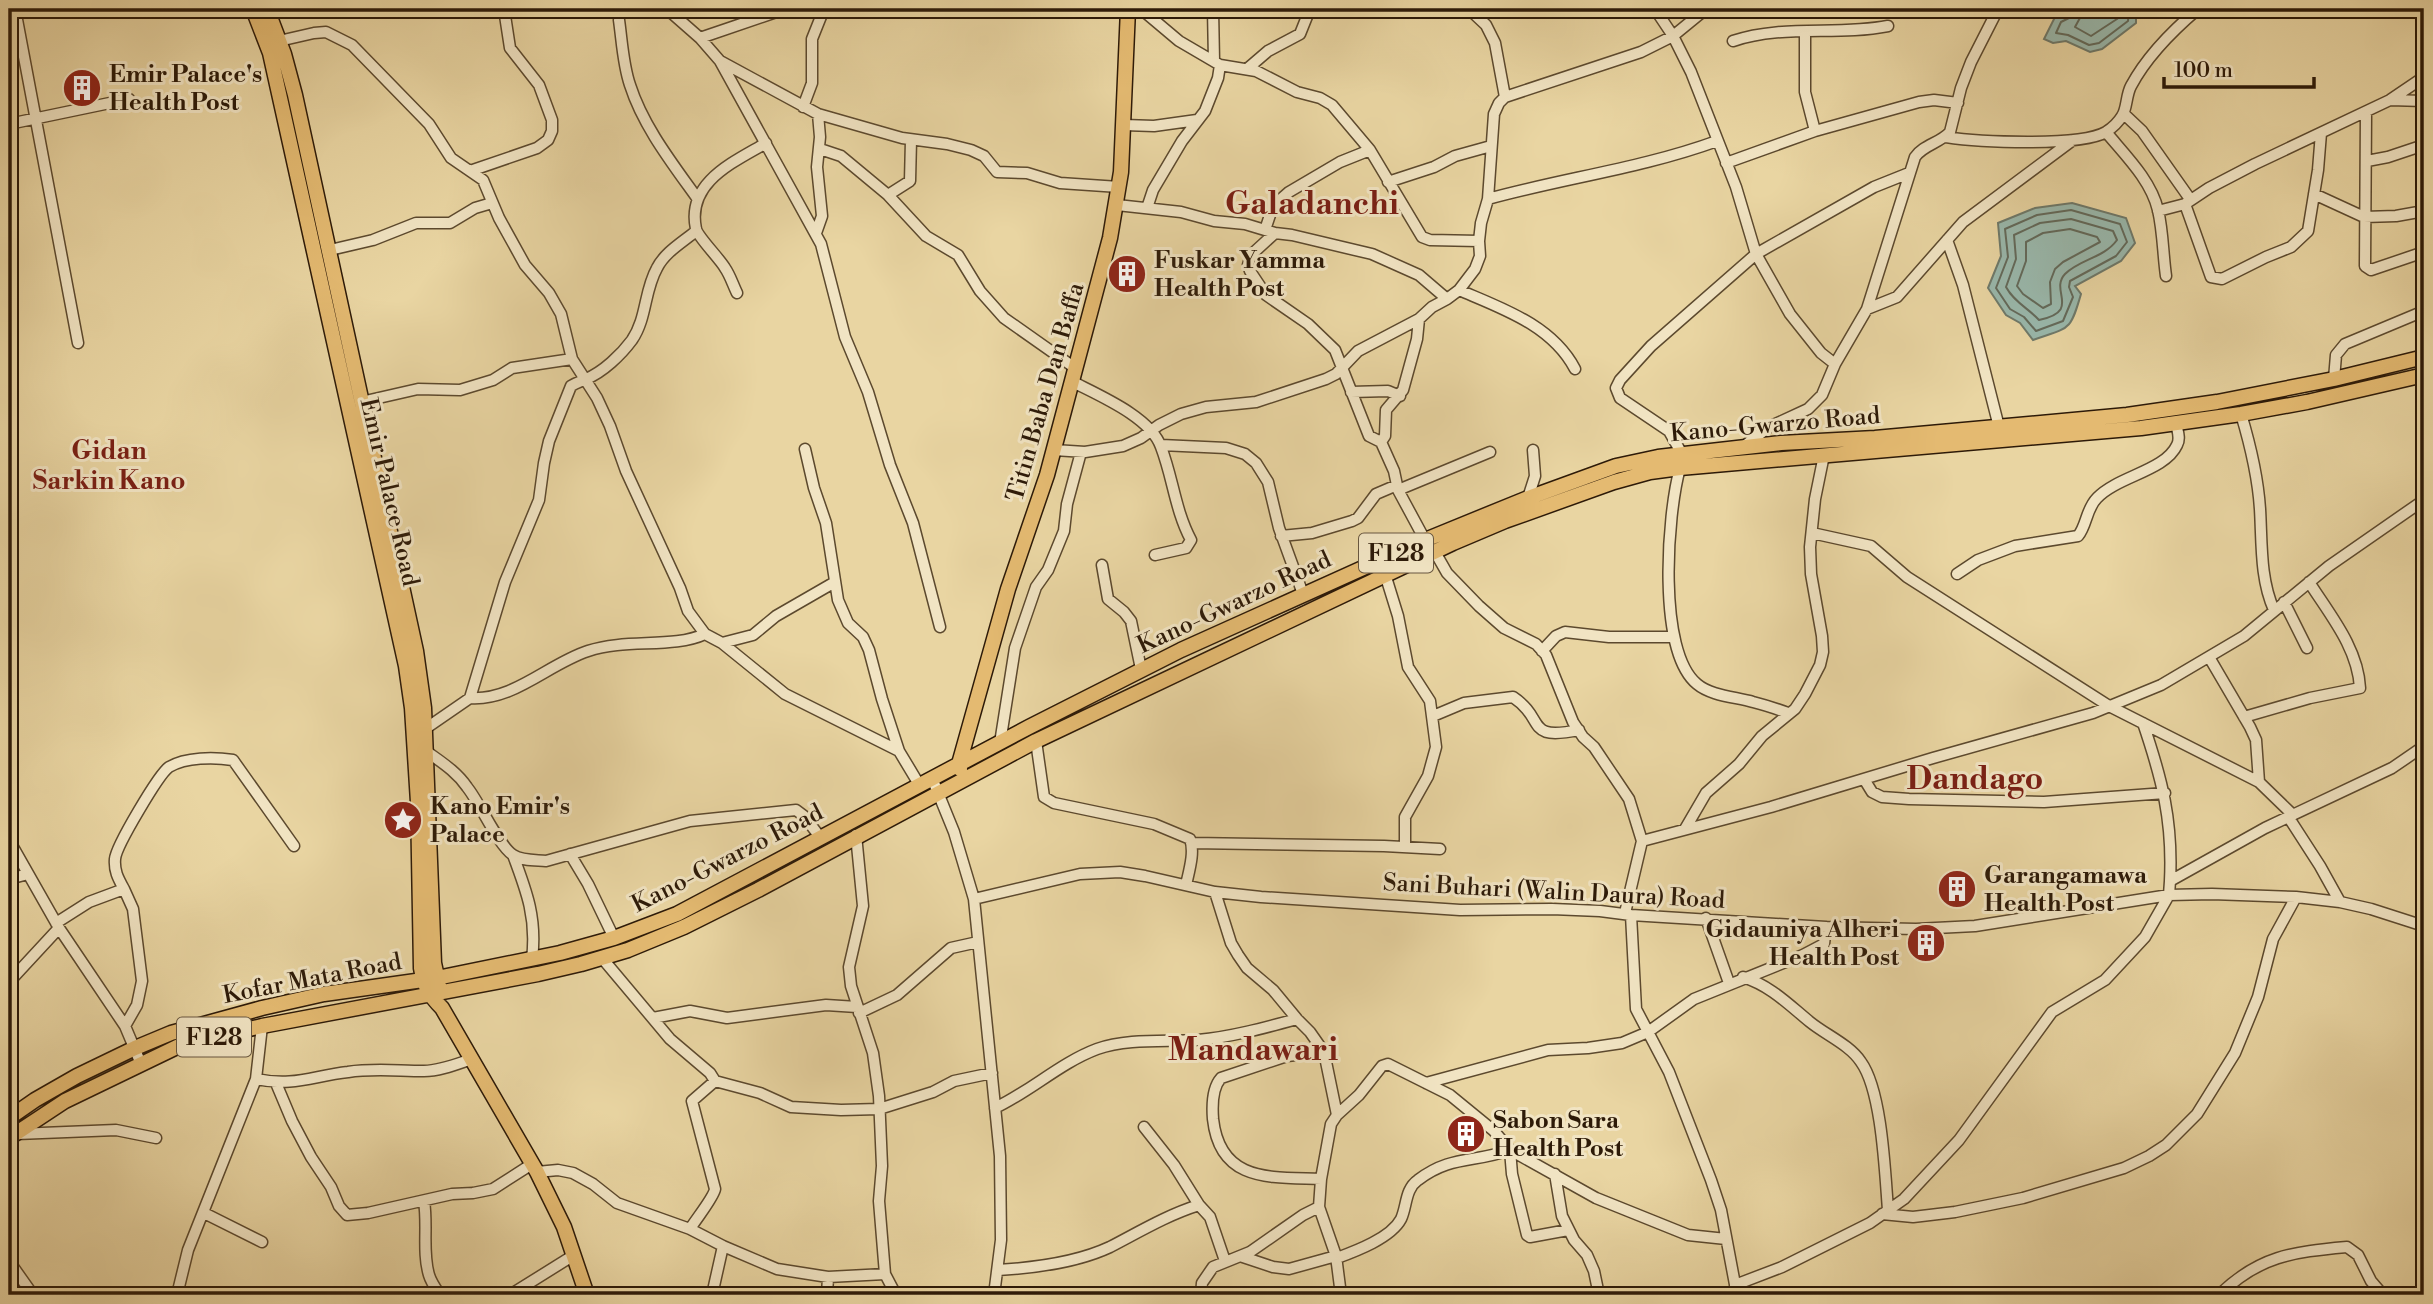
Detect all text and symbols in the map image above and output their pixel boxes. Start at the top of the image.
scale bar [2164,46,2314,90]
text: 100 m [2174,58,2233,84]
place label: Emir Palace's Health Post [109,60,262,118]
building icon: Emir Palace's Health Post [61,67,103,109]
district label: Galadanchi [1225,184,1399,224]
place label: Fuskar Yamma Health Post [1154,246,1326,304]
building icon: Fuskar Yamma Health Post [1106,253,1148,295]
street label: Titin Baba Dan Baffa [1000,278,1092,505]
street label: Emir Palace Road [353,395,425,590]
street label: Kano-Gwarzo Road [1669,401,1882,449]
district label: Gidan Sarkin Kano [33,435,185,497]
road number: F128 [1359,534,1433,572]
street label: Kano-Gwarzo Road [1133,545,1337,661]
district label: Dandago [1907,759,2043,799]
place label: Kano Emir's Palace [430,792,570,850]
street label: Kano-Gwarzo Road [627,797,829,920]
place icon: Kano Emir's Palace [382,799,424,841]
place label: Garangamawa Health Post [1984,861,2148,919]
street label: Sani Buhari (Walin Daura) Road [1382,868,1726,916]
building icon: Garangamawa Health Post [1936,868,1978,910]
place label: Gidauniya Alheri Health Post [1705,915,1899,973]
building icon: Gidauniya Alheri Health Post [1905,922,1947,964]
street label: Kofar Mata Road [220,947,405,1011]
road number: F128 [177,1018,251,1056]
district label: Mandawari [1168,1030,1338,1070]
place label: Sabon Sara Health Post [1493,1106,1624,1164]
building icon: Sabon Sara Health Post [1445,1113,1487,1155]

